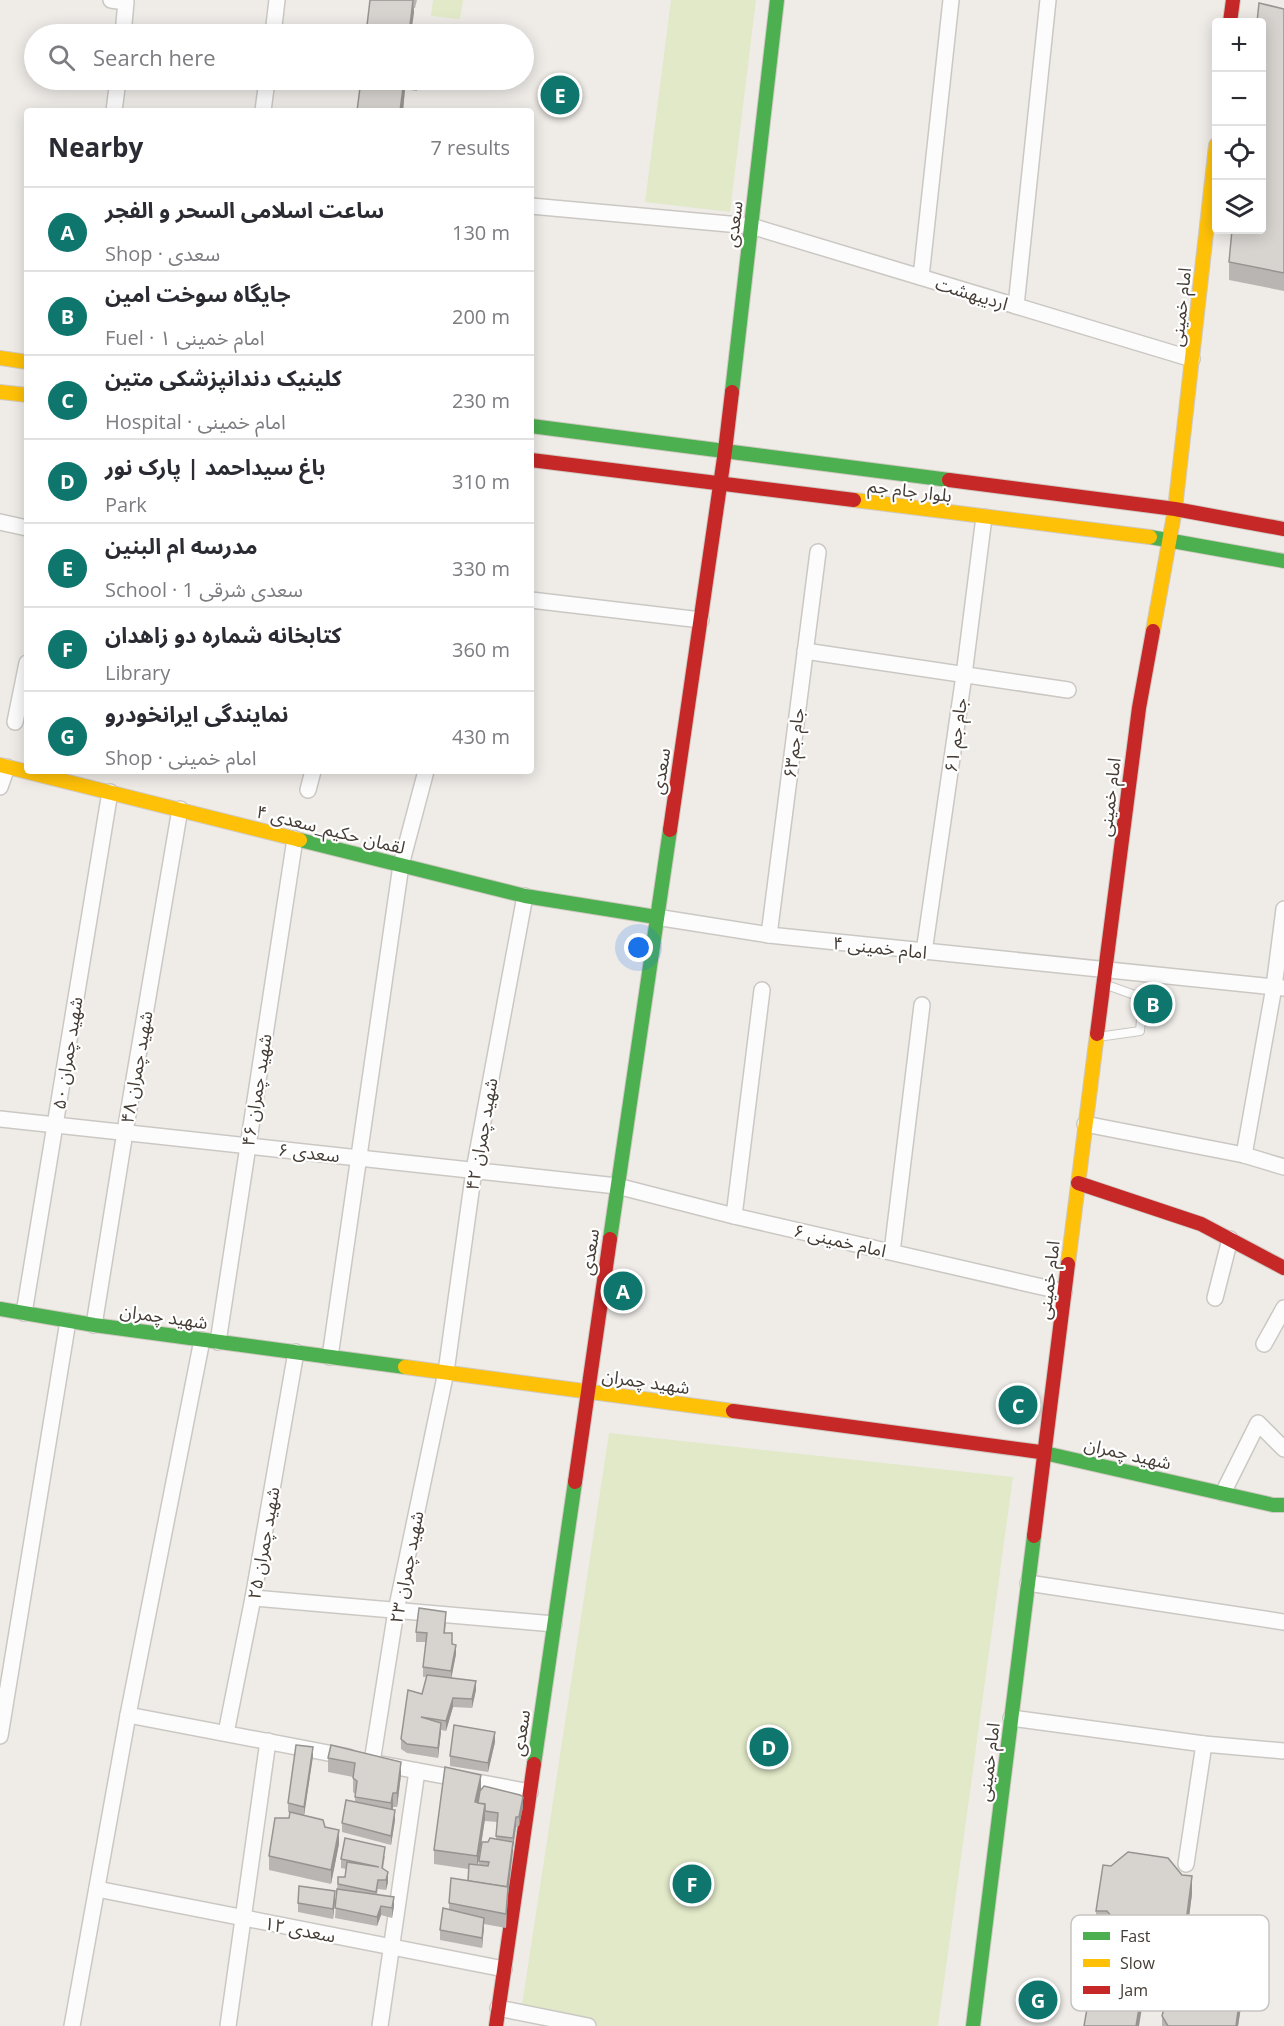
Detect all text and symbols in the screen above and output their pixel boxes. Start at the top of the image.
map controls [1212,18,1266,234]
button: + [1212,18,1266,72]
search box [24,24,534,90]
icon: search [45,41,78,74]
text: Search here [93,42,216,72]
pin: E [540,72,580,118]
button: − [1212,72,1266,126]
button: locate [1212,126,1266,180]
text: Nearby [48,129,143,165]
text: 7 results [430,134,510,161]
button: layers [1212,180,1266,234]
text: ساعت اسلامی السحر و الفجر [105,194,384,224]
street label: سعدی [718,199,748,249]
text: A [61,219,74,246]
text: 130 m [452,219,510,246]
text: Shop · سعدی [105,240,220,267]
street label: امام خمینی [1164,266,1199,348]
street label: اردیبهشت [933,271,1011,315]
text: جایگاه سوخت امین [105,278,291,308]
text: B [61,303,74,330]
text: 200 m [452,303,510,330]
text: Fuel · امام خمینی ۱ [105,324,265,351]
text: کلینیک دندانپزشکی متین [105,362,342,392]
text: C [61,387,74,414]
text: 230 m [452,387,510,414]
text: Hospital · امام خمینی [105,408,286,435]
text: باغ سیداحمد | پارک نور [105,451,326,481]
text: D [60,468,75,495]
text: 310 m [452,468,510,495]
street label: بلوار جام جم [866,473,953,510]
text: Park [105,491,147,518]
text: مدرسه ام البنین [105,530,257,560]
text: E [62,555,73,582]
text: 330 m [452,555,510,582]
text: School · سعدی شرقی 1 [105,576,303,603]
text: کتابخانه شماره دو زاهدان [105,619,342,649]
text: F [62,636,73,663]
text: 360 m [452,636,510,663]
text: Library [105,659,170,686]
street label: جام جم ۶۱ [938,696,975,774]
text: نمایندگی ایرانخودرو [105,698,288,728]
street label: جام جم۶۳ [777,707,812,780]
text: G [60,723,75,750]
text: 430 m [452,723,510,750]
text: Shop · امام خمینی [105,744,257,771]
street label: سعدی [644,746,676,796]
street label: امام خمینی [1092,756,1129,838]
street label: لقمان حکیم_سعدی ۴ [254,799,408,861]
street label: امام خمینی ۴ [831,930,928,967]
your location [624,933,653,962]
pin: B [1134,982,1172,1026]
street label: شهید چمران ۵۰ [46,995,88,1111]
street label: شهید چمران ۴۸ [114,1009,158,1125]
street label: شهید چمران ۴۶ [235,1032,277,1148]
street label: شهید چمران ۴۲ [459,1076,503,1192]
street label: سعدی ۶ [277,1137,341,1167]
street label: امام خمینی ۶ [791,1218,889,1265]
street label: سعدی [574,1227,604,1277]
street label: امام خمینی [1031,1239,1068,1321]
pin: A [604,1268,642,1314]
street label: شهید چمران [118,1298,209,1334]
street label: شهید چمران [600,1363,691,1399]
pin: C [998,1382,1038,1428]
street label: شهید چمران [1082,1431,1174,1475]
street label: شهید چمران ۲۵ [241,1485,285,1601]
street label: شهید چمران ۲۳ [383,1509,429,1625]
street label: سعدی [505,1708,535,1758]
street label: امام خمینی [971,1721,1008,1803]
pin: D [750,1724,788,1770]
pin: F [672,1862,712,1906]
street label: سعدی ۱۲ [262,1910,338,1948]
legend [1071,1915,1269,2011]
text: Fast [1120,1925,1151,1947]
text: Slow [1120,1952,1155,1974]
pin: G [1018,1978,1058,2022]
text: Jam [1118,1979,1148,2001]

